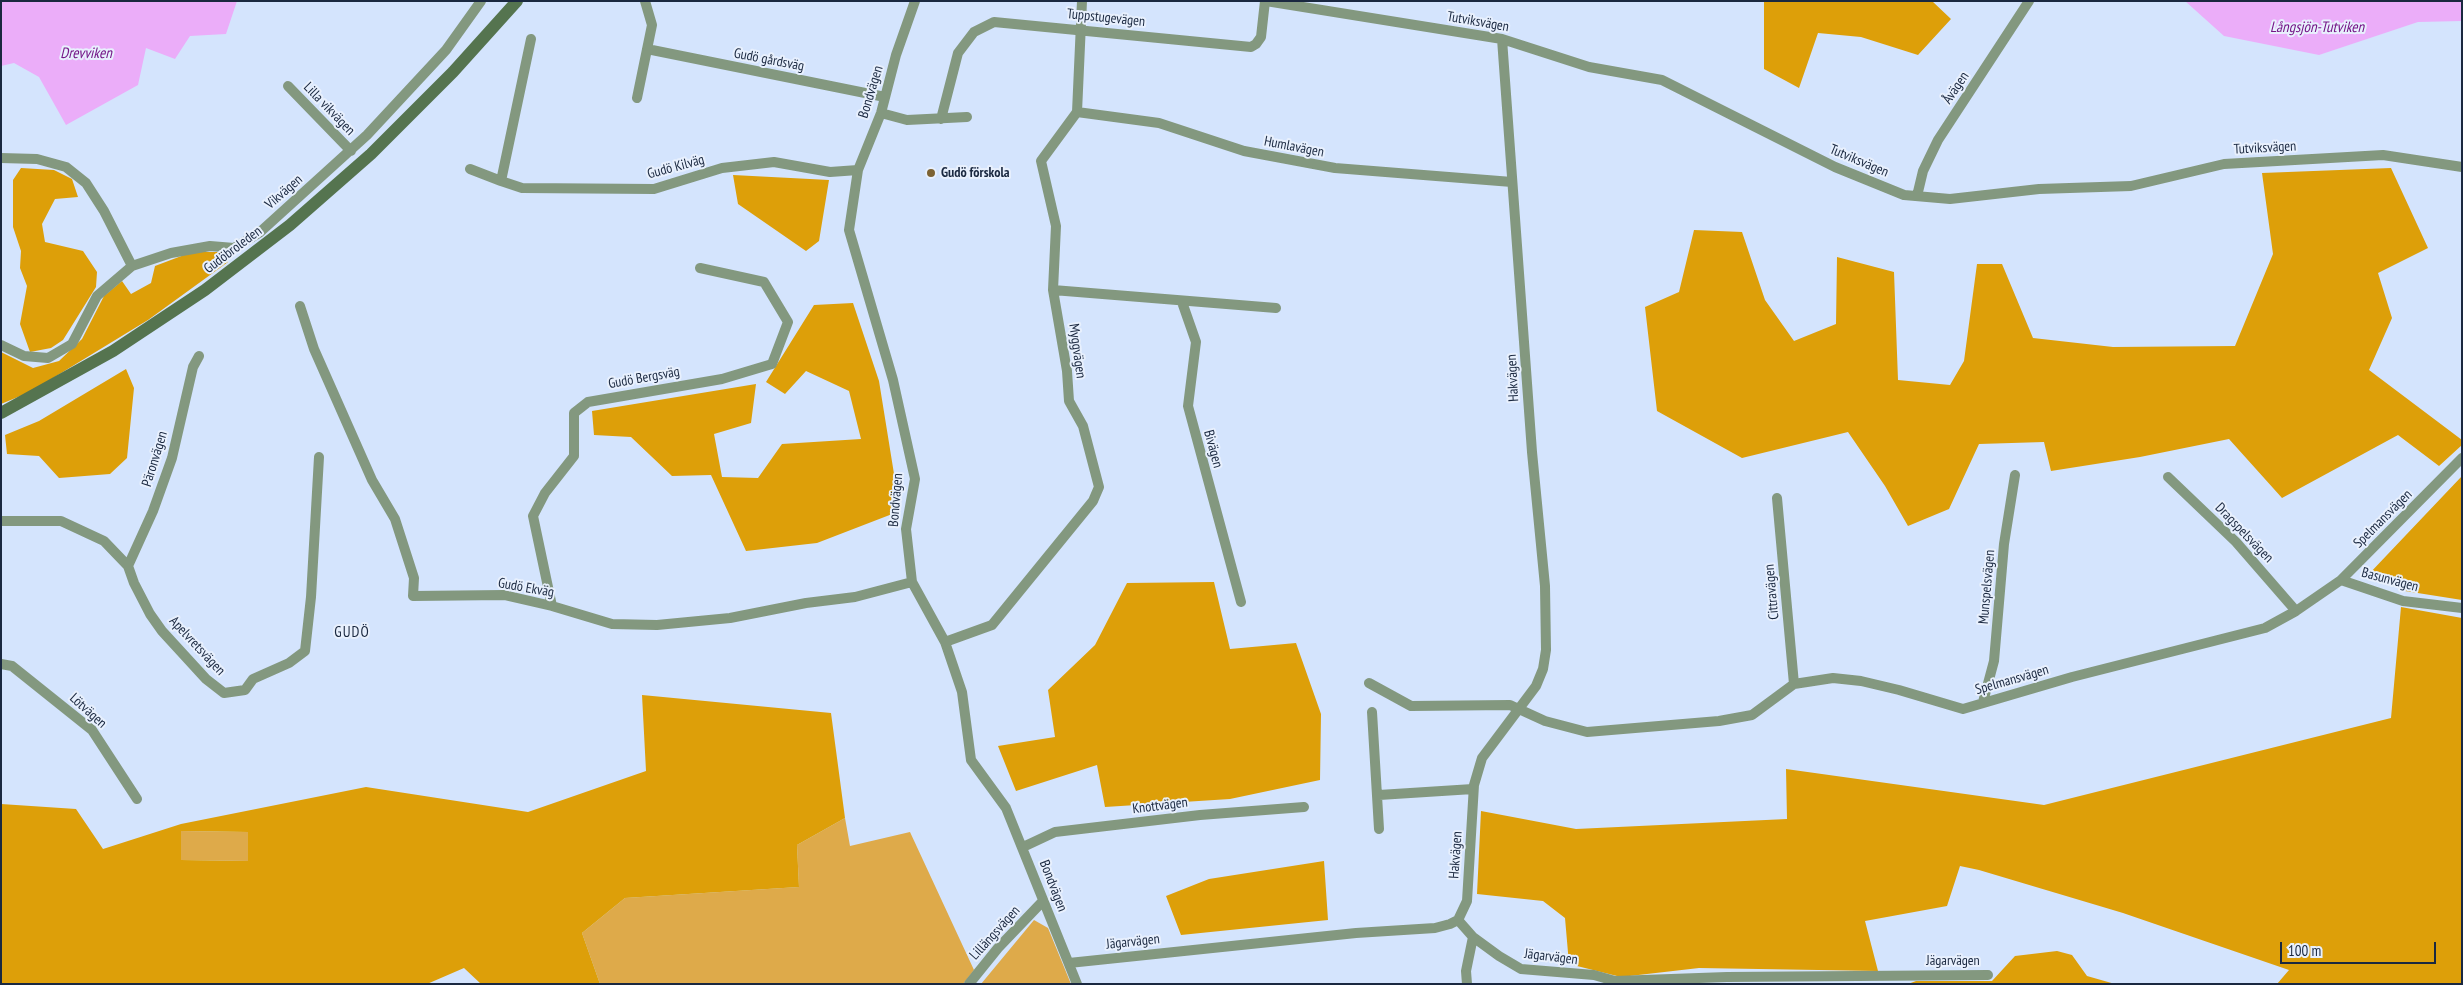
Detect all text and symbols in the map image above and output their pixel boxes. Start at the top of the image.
street label: Tuppstugevägen [1066,6,1146,30]
street label: Tutviksvägen [1446,8,1510,36]
water label: Långsjön-Tutviken [2270,19,2364,37]
water label: Drevviken [60,45,112,63]
street label: Gudö gårdsväg [732,45,806,75]
street label: Bondvägen [855,64,887,120]
street label: Åvägen [1939,69,1973,107]
street label: Lilla vikvägen [300,79,358,139]
street label: Humlavägen [1263,133,1325,161]
street label: Tutviksvägen [2233,138,2297,158]
street label: Tutviksvägen [1827,141,1891,181]
street label: Gudö Kilväg [646,151,706,183]
place label: Gudö förskola [941,165,1010,181]
marker: Gudö förskola [925,167,937,179]
street label: Vikvägen [262,171,306,213]
street label: Gudöbroleden [201,223,265,277]
street label: Myggvägen [1065,322,1089,380]
street label: Hakvägen [1503,354,1523,402]
street label: Gudö Bergsväg [607,363,681,393]
street label: Bivägen [1200,428,1226,470]
street label: Päronvägen [139,429,171,489]
street label: Bondvägen [885,472,907,528]
street label: Spelmansvägen [2350,486,2416,552]
street label: Dragspelsvägen [2211,500,2277,566]
street label: Munspelsvägen [1975,549,1999,625]
street label: Cittravägen [1761,564,1783,620]
street label: Basunvägen [2360,564,2420,596]
street label: Gudö Ekväg [497,575,555,601]
street label: Apelvretsvägen [165,613,229,679]
district label: GUDÖ [334,624,370,642]
street label: Spelmansvägen [1973,661,2051,699]
street label: Lötvägen [66,690,110,732]
street label: Knottvägen [1131,794,1189,818]
street label: Hakvägen [1446,831,1466,879]
street label: Bondvägen [1036,858,1070,914]
street label: Lillängsvägen [966,903,1024,963]
street label: Jägarvägen [1106,931,1160,953]
scale bar [2283,932,2439,964]
text: 100 m [2288,941,2321,960]
street label: Jägarvägen [1523,945,1579,969]
street label: Jägarvägen [1926,953,1980,969]

